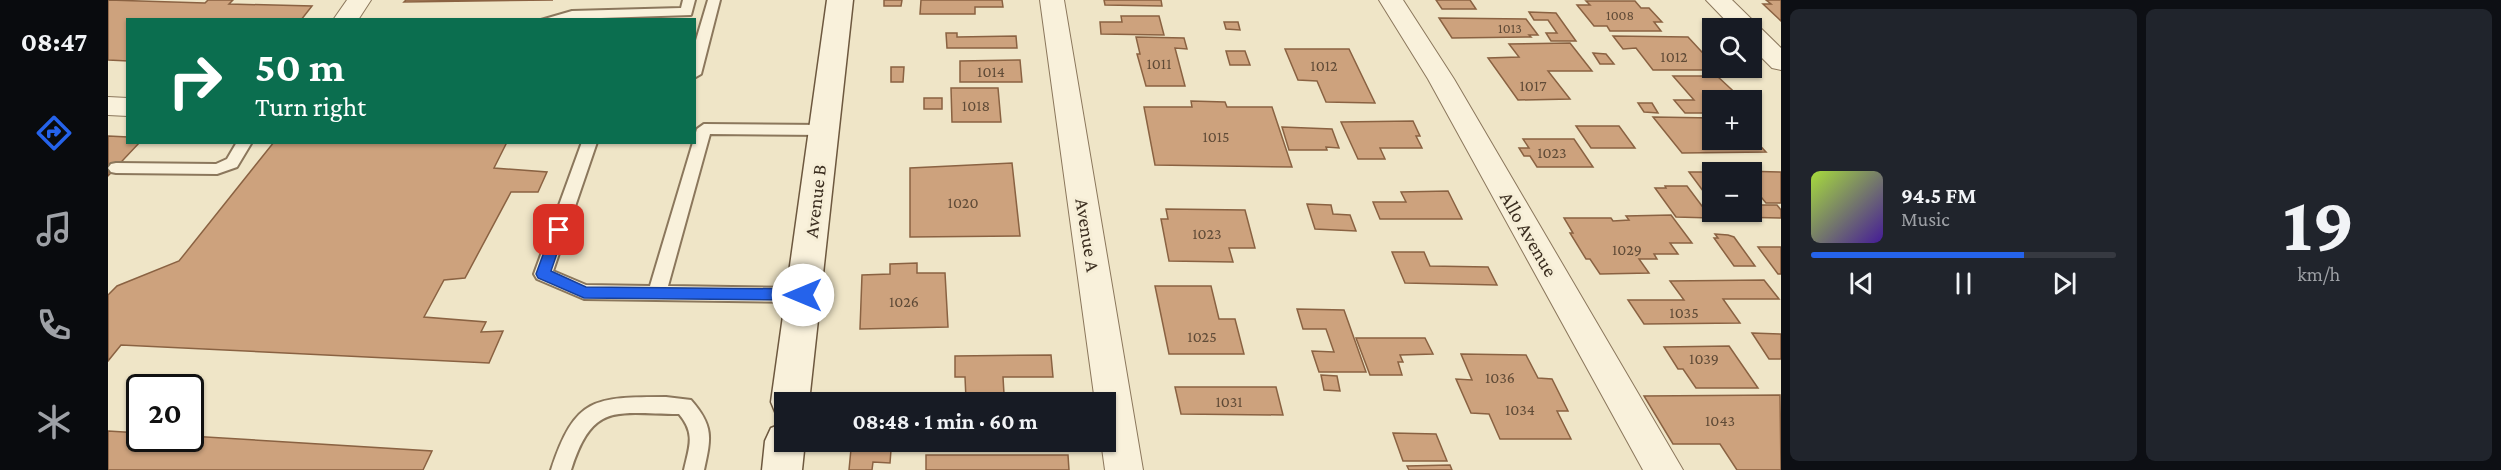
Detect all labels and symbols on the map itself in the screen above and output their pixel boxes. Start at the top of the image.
house number: 1008 [1606,7,1634,23]
house number: 1013 [1498,20,1522,36]
house number: 1012 [1660,48,1688,65]
house number: 1011 [1147,55,1171,72]
house number: 1012 [1310,57,1338,74]
house number: 1014 [977,63,1005,80]
house number: 1017 [1519,77,1547,94]
house number: 1018 [962,97,990,114]
house number: 1015 [1202,128,1230,145]
house number: 1023 [1537,144,1567,161]
street label: Avenue B [800,163,830,239]
street label: Allo Avenue [1496,188,1562,281]
house number: 1020 [948,194,978,211]
street label: Avenue A [1071,197,1105,274]
pin [533,204,584,255]
house number: 1023 [1192,225,1222,242]
house number: 1029 [1612,241,1642,258]
position arrow [771,263,835,327]
house number: 1026 [889,293,919,310]
house number: 1035 [1669,304,1699,321]
house number: 1025 [1187,328,1217,345]
house number: 1039 [1689,350,1719,367]
house number: 1036 [1485,369,1515,386]
speed limit sign: 20 [126,374,204,452]
house number: 1031 [1215,393,1243,410]
house number: 1034 [1505,401,1535,418]
house number: 1043 [1705,412,1735,429]

